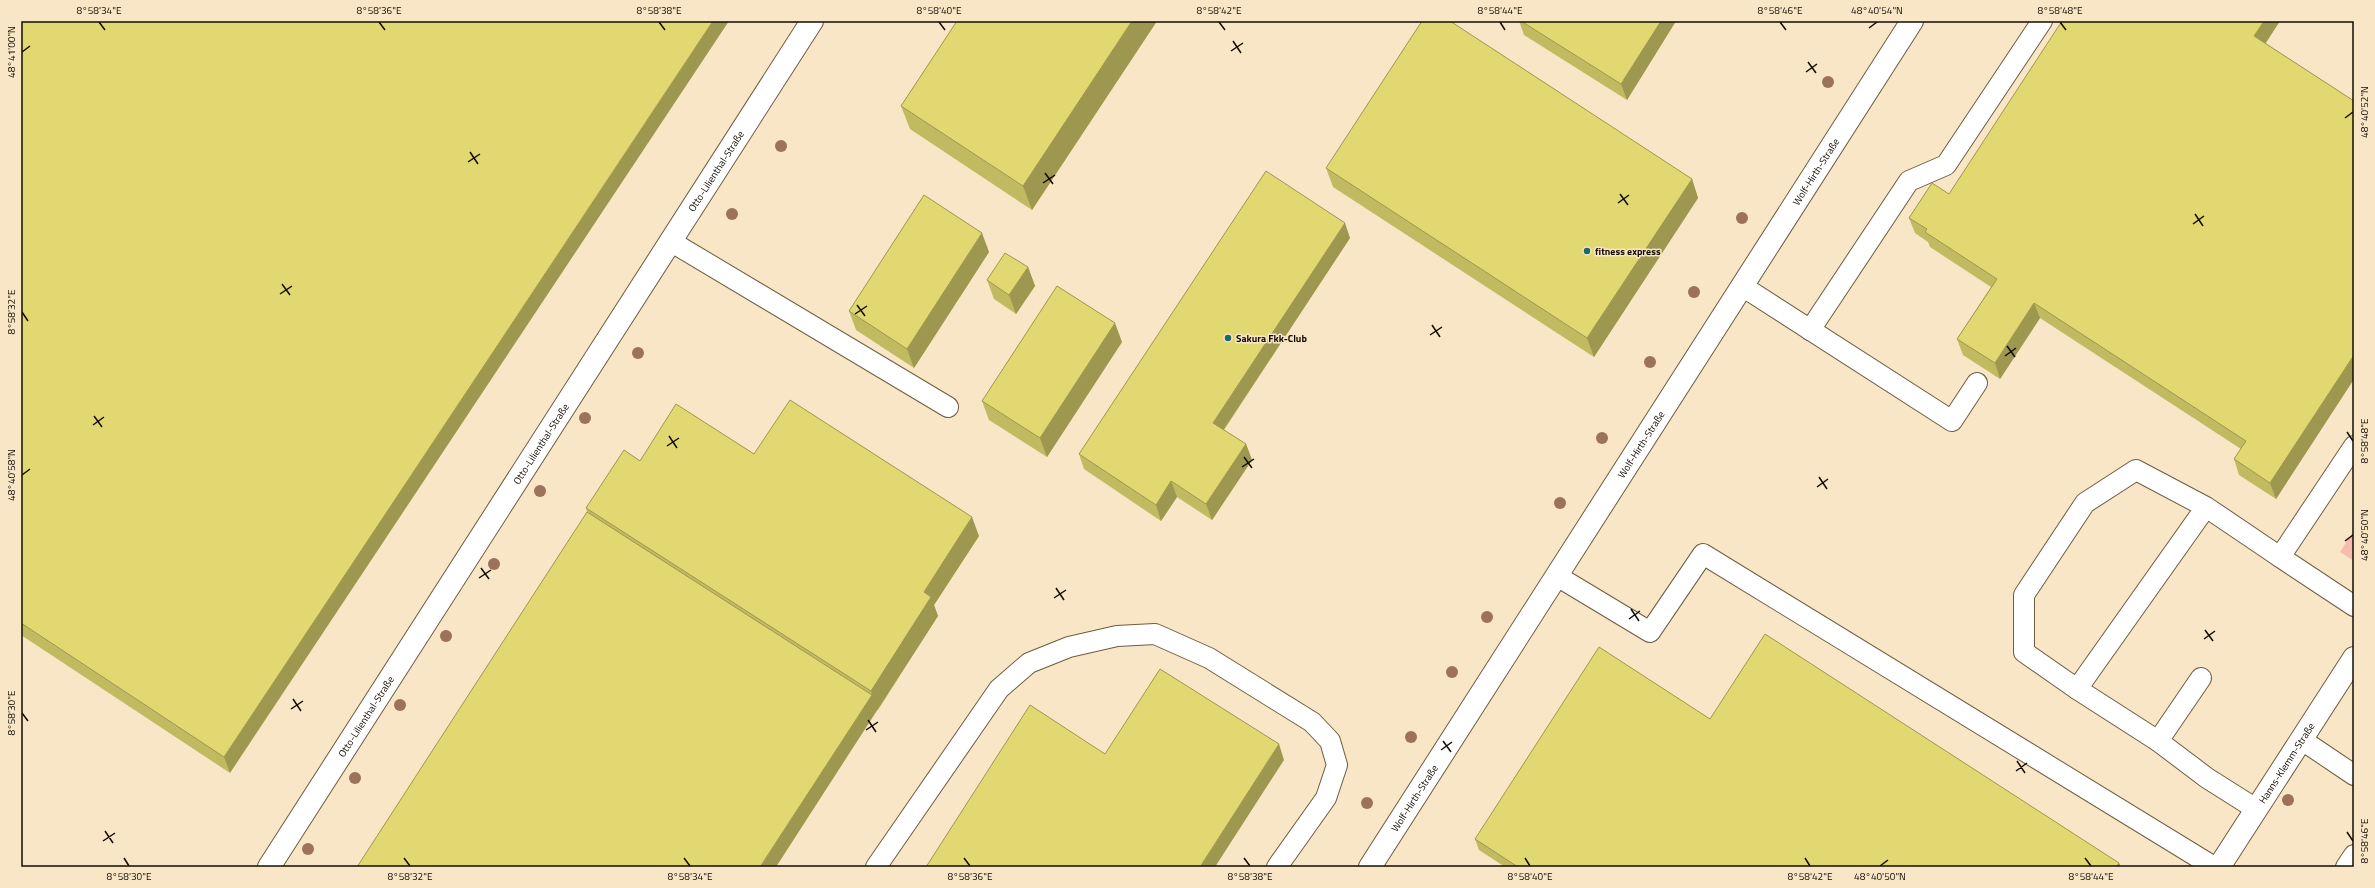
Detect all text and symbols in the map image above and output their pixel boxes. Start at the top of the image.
text: 8°58'34"E [77,3,122,18]
text: 8°58'36"E [357,3,402,18]
text: 8°58'38"E [637,3,682,18]
text: 8°58'40"E [917,3,962,18]
text: 8°58'42"E [1197,3,1242,18]
text: 8°58'44"E [1478,3,1523,18]
text: 8°58'46"E [1758,3,1803,18]
text: 48°40'54"N [1851,3,1903,18]
text: 8°58'48"E [2038,3,2083,18]
text: 48°41'00"N [4,26,19,78]
text: 48°40'52"N [2357,86,2372,138]
street label: Otto-Lilienthal-Straße [684,128,747,215]
street label: Wolf-Hirth-Straße [1788,135,1843,208]
place label: fitness express [1595,244,1661,259]
marker: fitness express [1582,246,1592,256]
text: 8°58'32"E [4,289,19,334]
place label: Sakura Fkk-Club [1236,331,1307,346]
marker: Sakura Fkk-Club [1223,333,1233,343]
street label: Otto-Lilienthal-Straße [509,400,572,487]
street label: Wolf-Hirth-Straße [1614,408,1668,481]
text: 8°58'48"E [2357,418,2372,463]
text: 48°40'58"N [4,449,19,501]
text: 48°40'50"N [2357,509,2372,561]
street label: Otto-Lilienthal-Straße [334,673,397,760]
text: 8°58'30"E [4,690,19,735]
street label: Hanns-Klemm-Straße [2255,719,2318,806]
street label: Wolf-Hirth-Straße [1387,761,1441,834]
text: 8°58'46"E [2357,818,2372,863]
text: 8°58'30"E [107,869,152,884]
text: 8°58'32"E [388,869,433,884]
text: 8°58'34"E [668,869,713,884]
text: 8°58'36"E [948,869,993,884]
text: 8°58'38"E [1228,869,1273,884]
text: 8°58'40"E [1508,869,1553,884]
text: 8°58'42"E [1788,869,1833,884]
text: 48°40'50"N [1854,869,1906,884]
text: 8°58'44"E [2069,869,2114,884]

